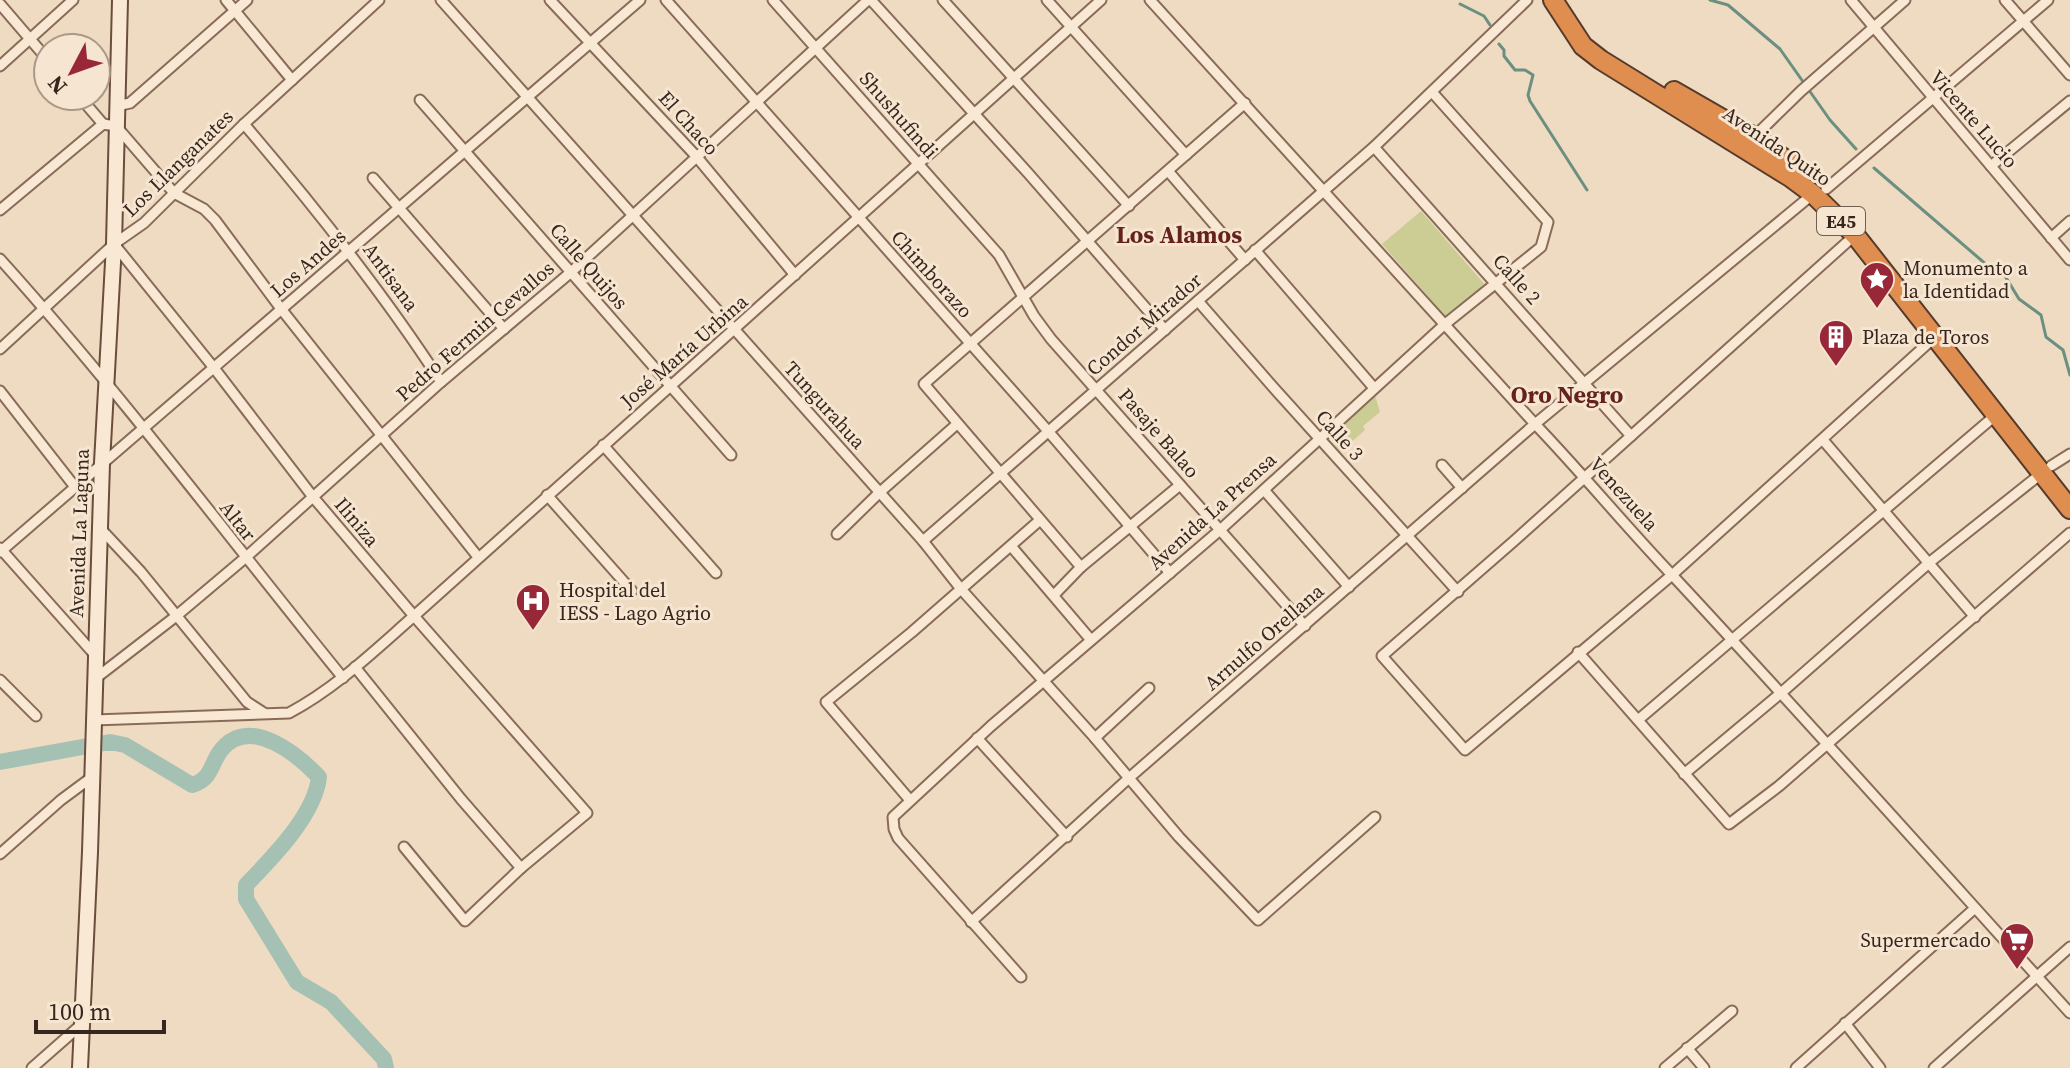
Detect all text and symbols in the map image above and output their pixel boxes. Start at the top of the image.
north arrow [32,32,112,112]
street label: Vicente Lucio [1923,64,2025,174]
street label: Shushufindi [853,65,945,165]
text: N [40,69,73,101]
street label: El Chaco [652,85,726,161]
street label: Avenida Quito [1717,99,1837,193]
street label: Los Llanganates [117,103,239,223]
road number: E45 [1817,207,1865,235]
street label: Calle Quijos [543,217,635,315]
district label: Los Alamos [1116,218,1242,251]
street label: Los Andes [264,222,352,304]
street label: Chimborazo [885,224,979,324]
street label: Antisana [357,237,426,318]
street label: Calle 2 [1487,247,1547,311]
street label: Pedro Fermin Cevallos [390,254,560,408]
place label: Monumento a la Identidad [1903,254,2029,305]
place icon: Monumento a la Identidad [1858,260,1896,310]
street label: Condor Mirador [1080,266,1208,382]
street label: José María Urbina [613,287,754,415]
building icon: Plaza de Toros [1817,318,1855,368]
place label: Plaza de Toros [1862,323,1989,351]
street label: Tungurahua [778,355,873,456]
district label: Oro Negro [1511,378,1623,411]
street label: Pasaje Balao [1112,382,1206,484]
street label: Calle 3 [1310,403,1370,467]
street label: Avenida La Prensa [1142,445,1283,576]
street label: Avenida La Laguna [62,447,96,618]
street label: Venezuela [1583,451,1665,538]
street label: Iliniza [328,491,386,553]
street label: Altar [213,495,263,547]
place label: Hospital del IESS - Lago Agrio [559,576,711,627]
street label: Arnulfo Orellana [1198,577,1331,697]
hospital icon: Hospital del IESS - Lago Agrio [514,582,552,632]
supermarket icon: Supermercado [1998,921,2036,971]
place label: Supermercado [1860,926,1991,954]
scale bar [36,984,164,1034]
text: 100 m [48,995,111,1028]

